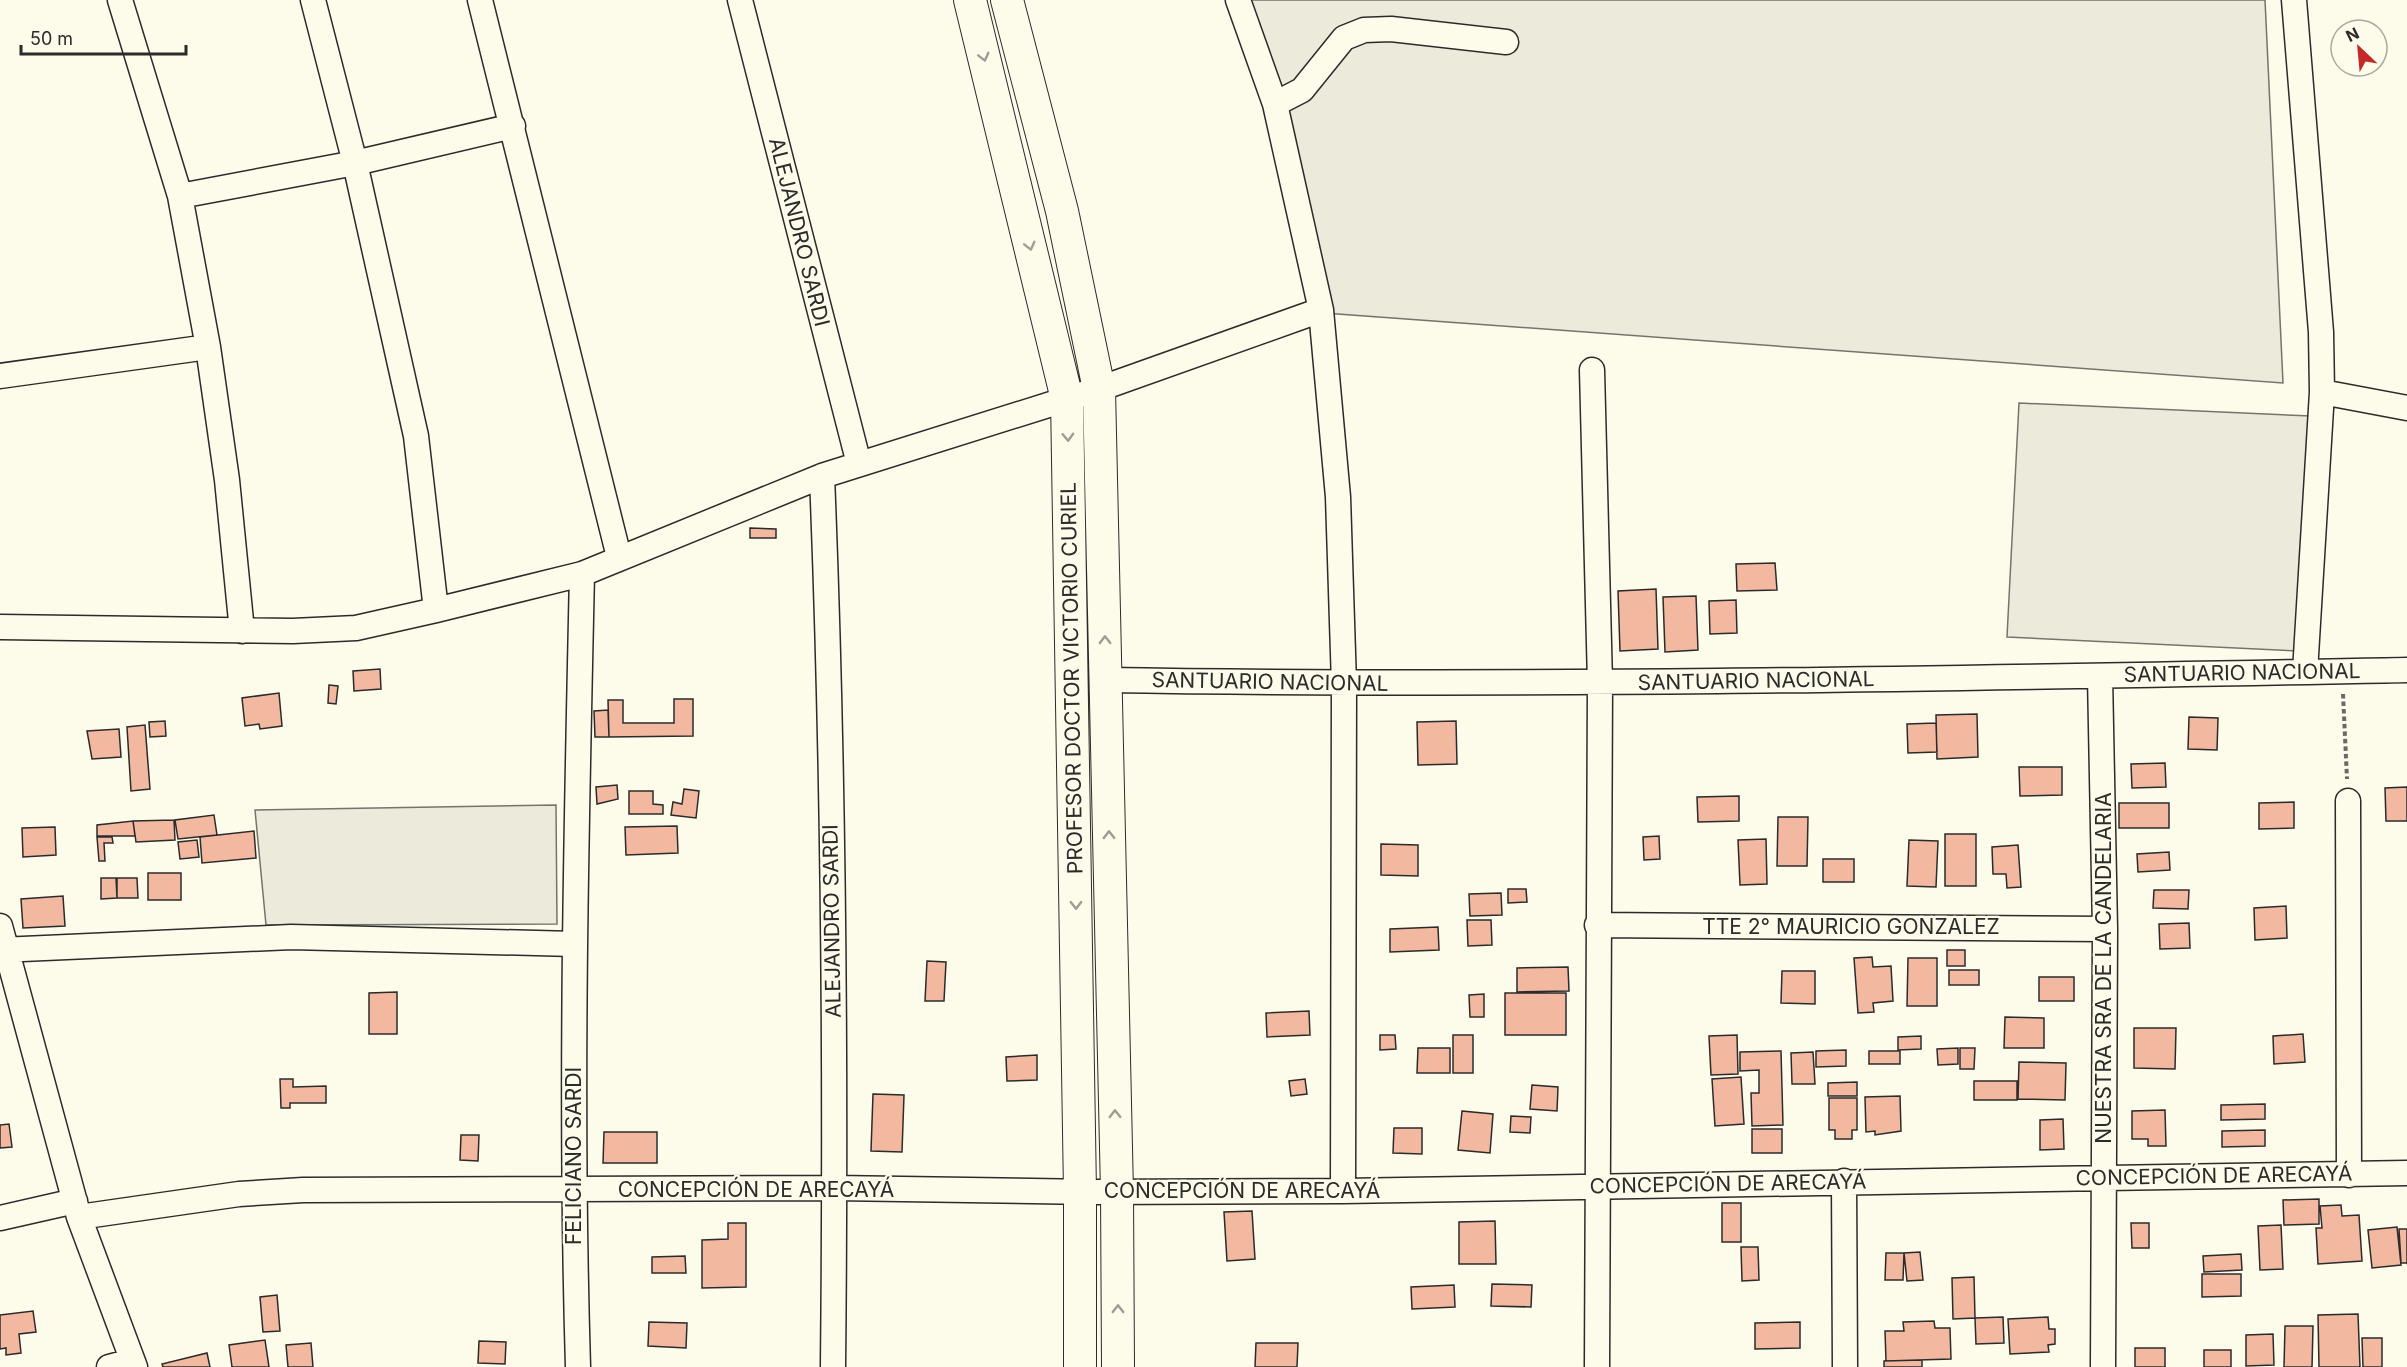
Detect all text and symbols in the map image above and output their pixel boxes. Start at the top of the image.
scale bar [21,18,186,56]
north arrow [2329,18,2389,78]
text: N [2343,23,2362,46]
text: 50 m [30,28,73,49]
one-way arrow [977,52,990,62]
street label: ALEJANDRO SARDI [764,135,835,329]
one-way arrow [1023,241,1036,251]
one-way arrow [1062,433,1075,442]
street label: PROFESOR DOCTOR VICTORIO CURIEL [1056,482,1087,874]
one-way arrow [1098,635,1111,644]
street label: SANTUARIO NACIONAL [2123,658,2361,687]
street label: SANTUARIO NACIONAL [1637,666,1875,695]
street label: SANTUARIO NACIONAL [1151,667,1389,696]
street label: NUESTRA SRA DE LA CANDELARIA [2091,792,2116,1144]
street label: ALEJANDRO SARDI [817,824,846,1018]
one-way arrow [1103,830,1115,839]
one-way arrow [1070,900,1082,909]
street label: TTE 2° MAURICIO GONZALEZ [1702,914,2000,939]
street label: FELICIANO SARDI [561,1067,586,1245]
one-way arrow [1109,1109,1122,1118]
street label: CONCEPCIÓN DE ARECAYÁ [2075,1160,2353,1190]
street label: CONCEPCIÓN DE ARECAYÁ [1589,1168,1867,1198]
street label: CONCEPCIÓN DE ARECAYÁ [618,1176,894,1202]
street label: CONCEPCIÓN DE ARECAYÁ [1104,1177,1380,1203]
one-way arrow [1112,1304,1124,1313]

